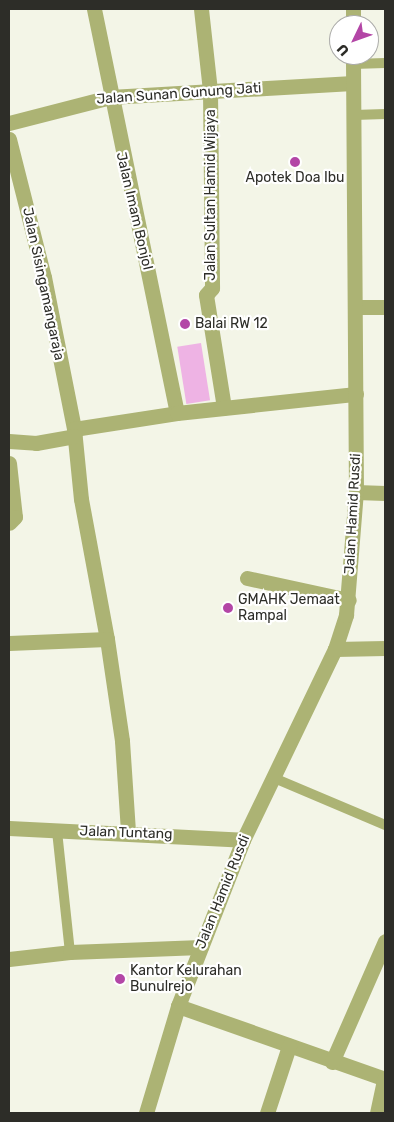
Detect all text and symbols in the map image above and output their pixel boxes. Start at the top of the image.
north arrow [329,15,379,65]
text: U [334,40,353,59]
street label: Jalan Sunan Gunung Jati [96,80,262,108]
street label: Jalan Sultan Hamid Wijaya [203,109,219,281]
street label: Jalan Imam Bonjol [112,150,156,272]
marker: Apotek Doa Ibu [289,156,301,168]
place label: Apotek Doa Ibu [245,170,345,186]
street label: Jalan Sisingamangaraja [19,206,67,362]
place label: Balai RW 12 [195,316,268,332]
marker: Balai RW 12 [179,318,191,330]
street label: Jalan Hamid Rusdi [341,453,365,575]
place label: GMAHK Jemaat Rampal [238,592,340,624]
marker: GMAHK Jemaat Rampal [222,602,234,614]
street label: Jalan Tuntang [79,823,173,843]
street label: Jalan Hamid Rusdi [192,833,254,951]
place label: Kantor Kelurahan Bunulrejo [130,963,242,996]
marker: Kantor Kelurahan Bunulrejo [114,973,126,985]

